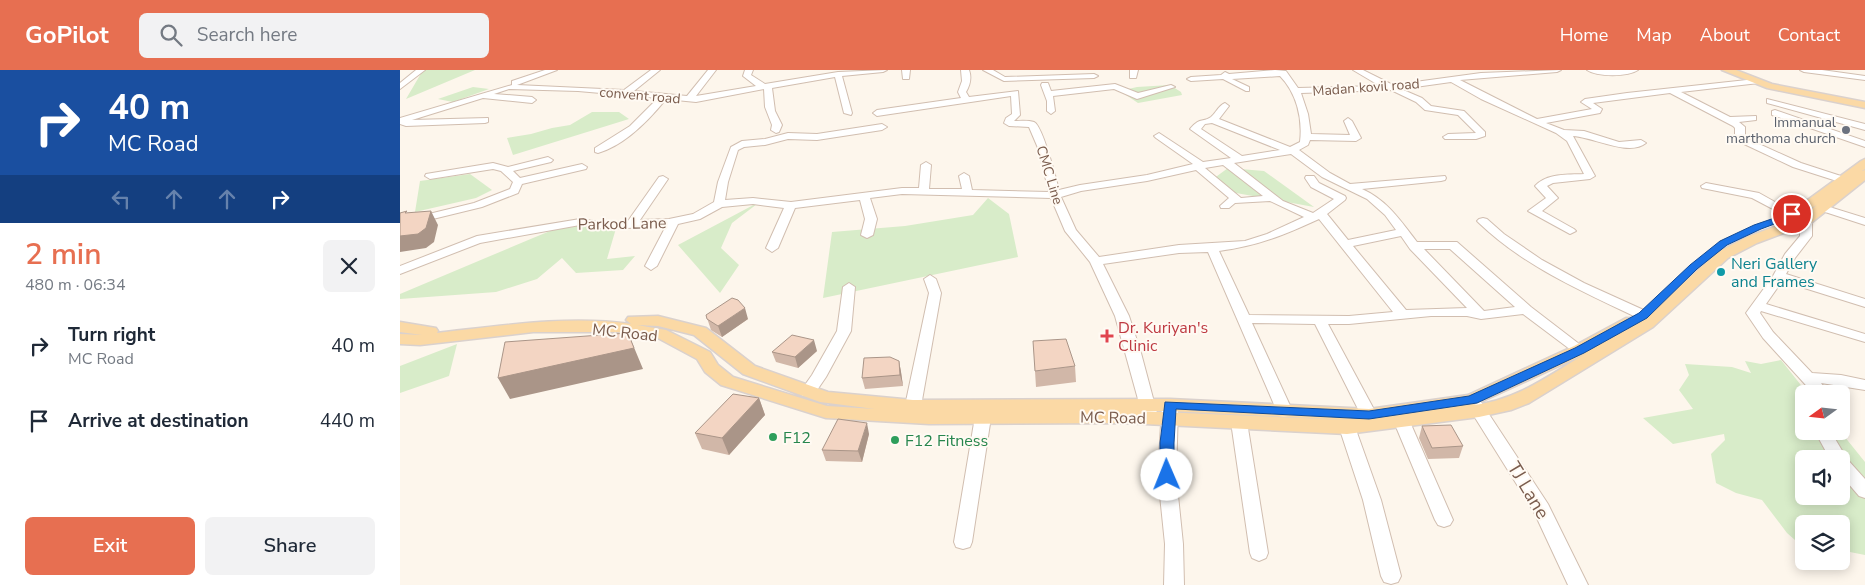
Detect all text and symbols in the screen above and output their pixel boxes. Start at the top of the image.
search box [139,13,489,58]
text: GoPilot [25,19,109,51]
icon: search [157,21,185,49]
text: Search here [197,22,297,48]
text: Home [1560,23,1608,47]
text: Map [1636,23,1672,47]
text: About [1700,23,1750,47]
text: Contact [1778,23,1840,47]
street label: Madan kovil road [1312,74,1420,101]
street label: convent road [599,82,681,109]
text: 40 m [108,84,190,131]
icon: right [25,90,90,155]
place label: Immanual marthoma church [1726,113,1837,148]
marker: Immanual marthoma church [1840,124,1852,136]
text: MC Road [108,129,198,159]
street label: CMC Line [1032,143,1067,207]
icon: left [107,185,135,213]
icon: ahead [160,185,188,213]
icon: ahead [213,185,241,213]
icon: right [266,185,294,213]
pin [1771,193,1813,235]
icon: arrive [1778,200,1806,228]
street label: Parkod Lane [577,212,667,236]
text: 2 min [25,234,101,275]
button: close [323,240,375,292]
place label: Neri Gallery and Frames [1731,253,1818,293]
marker: Neri Gallery and Frames [1715,266,1727,278]
text: 480 m · 06:34 [25,274,126,296]
place label: Dr. Kuriyan's Clinic [1118,317,1208,357]
street label: MC Road [591,319,659,347]
text: Turn right [68,322,155,348]
marker: Dr. Kuriyan's Clinic [1100,329,1114,343]
icon: right [25,332,53,360]
text: 40 m [331,333,375,359]
text: MC Road [68,348,134,370]
north arrow [1795,385,1850,440]
map controls [1795,385,1850,570]
street label: MC Road [1080,406,1146,430]
icon: arrive [25,407,53,435]
text: Arrive at destination [68,408,249,434]
text: 440 m [320,408,375,434]
place label: F12 [783,427,811,449]
place label: F12 Fitness [905,430,988,452]
marker: F12 [767,431,779,443]
marker: F12 Fitness [889,434,901,446]
position arrow [1140,448,1192,500]
button: sound [1795,450,1850,505]
street label: TJ Lane [1501,457,1555,524]
button: layers [1795,515,1850,570]
button: Exit [25,517,195,575]
button: Share [205,517,375,575]

